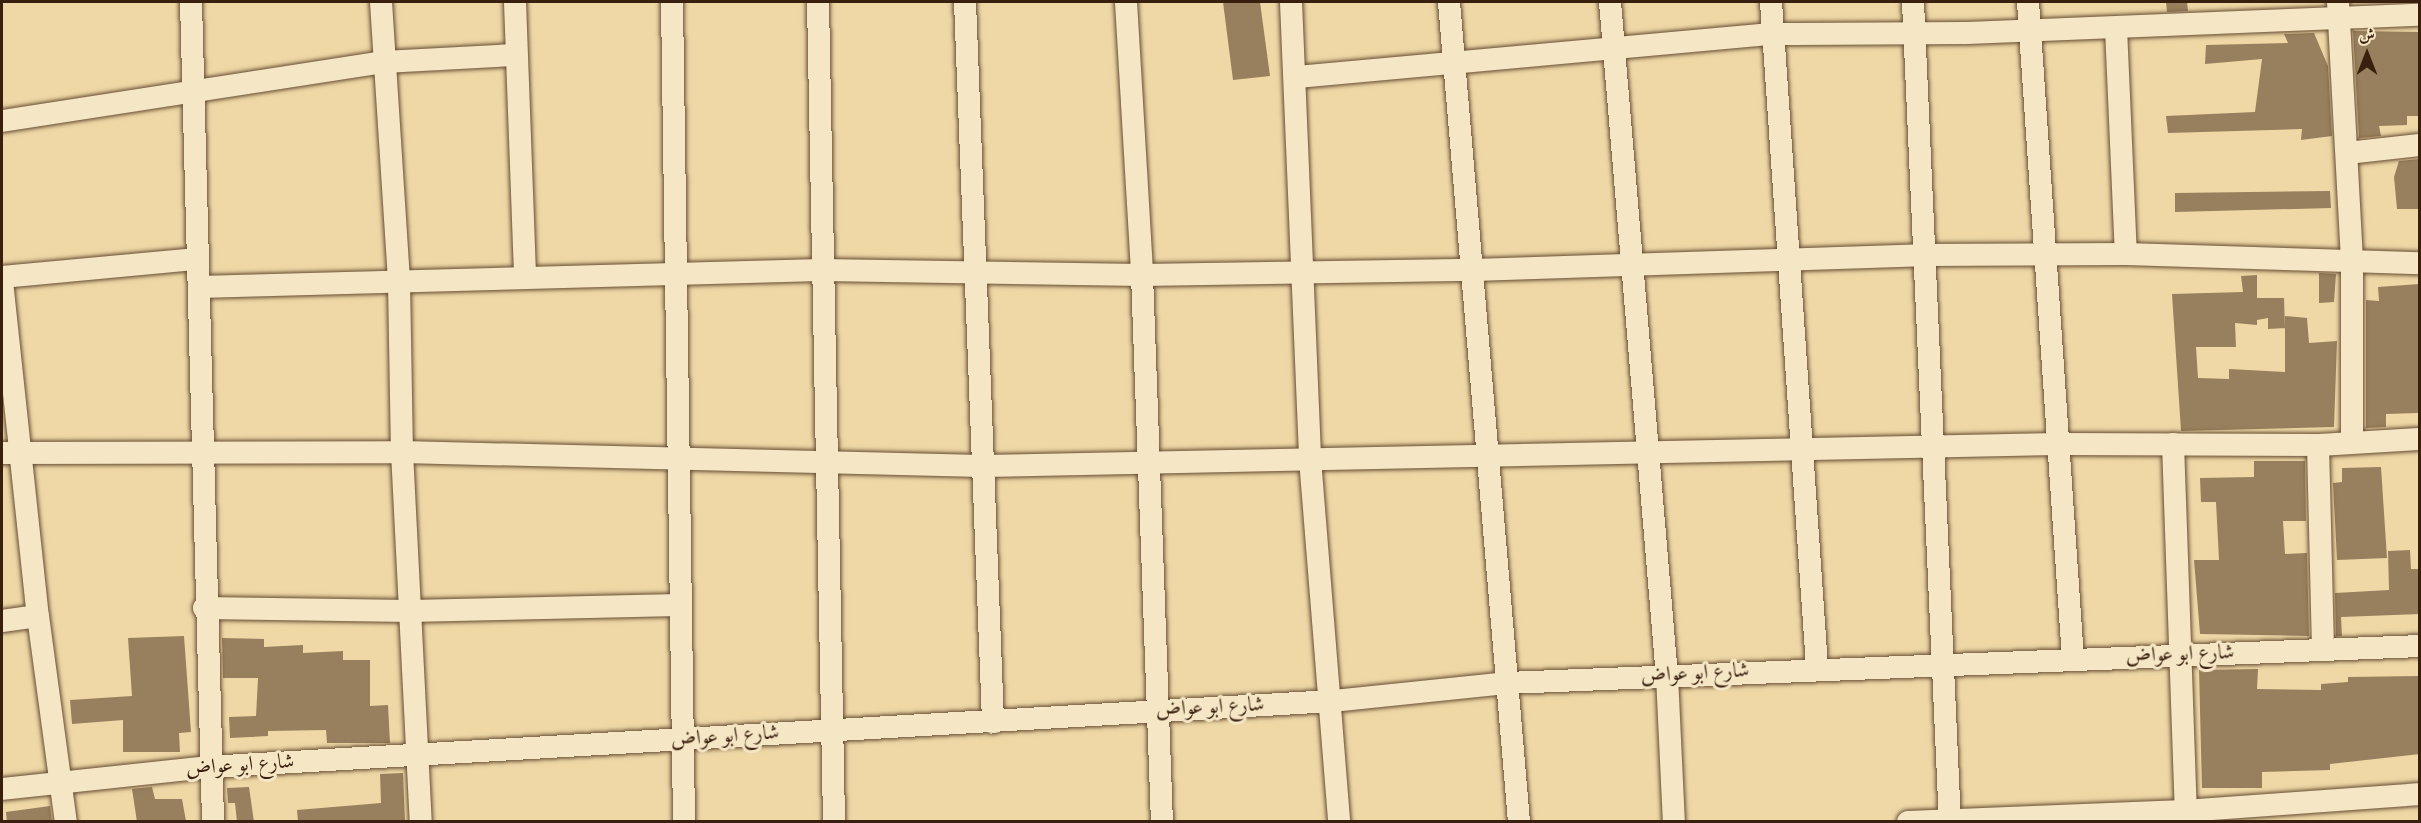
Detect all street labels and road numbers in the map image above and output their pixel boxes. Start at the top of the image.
street label: شارع ابو عواض [2125,641,2235,669]
street label: شارع ابو عواض [1640,659,1750,689]
street label: شارع ابو عواض [1155,693,1265,723]
street label: شارع ابو عواض [670,721,780,753]
street label: شارع ابو عواض [185,750,295,782]

